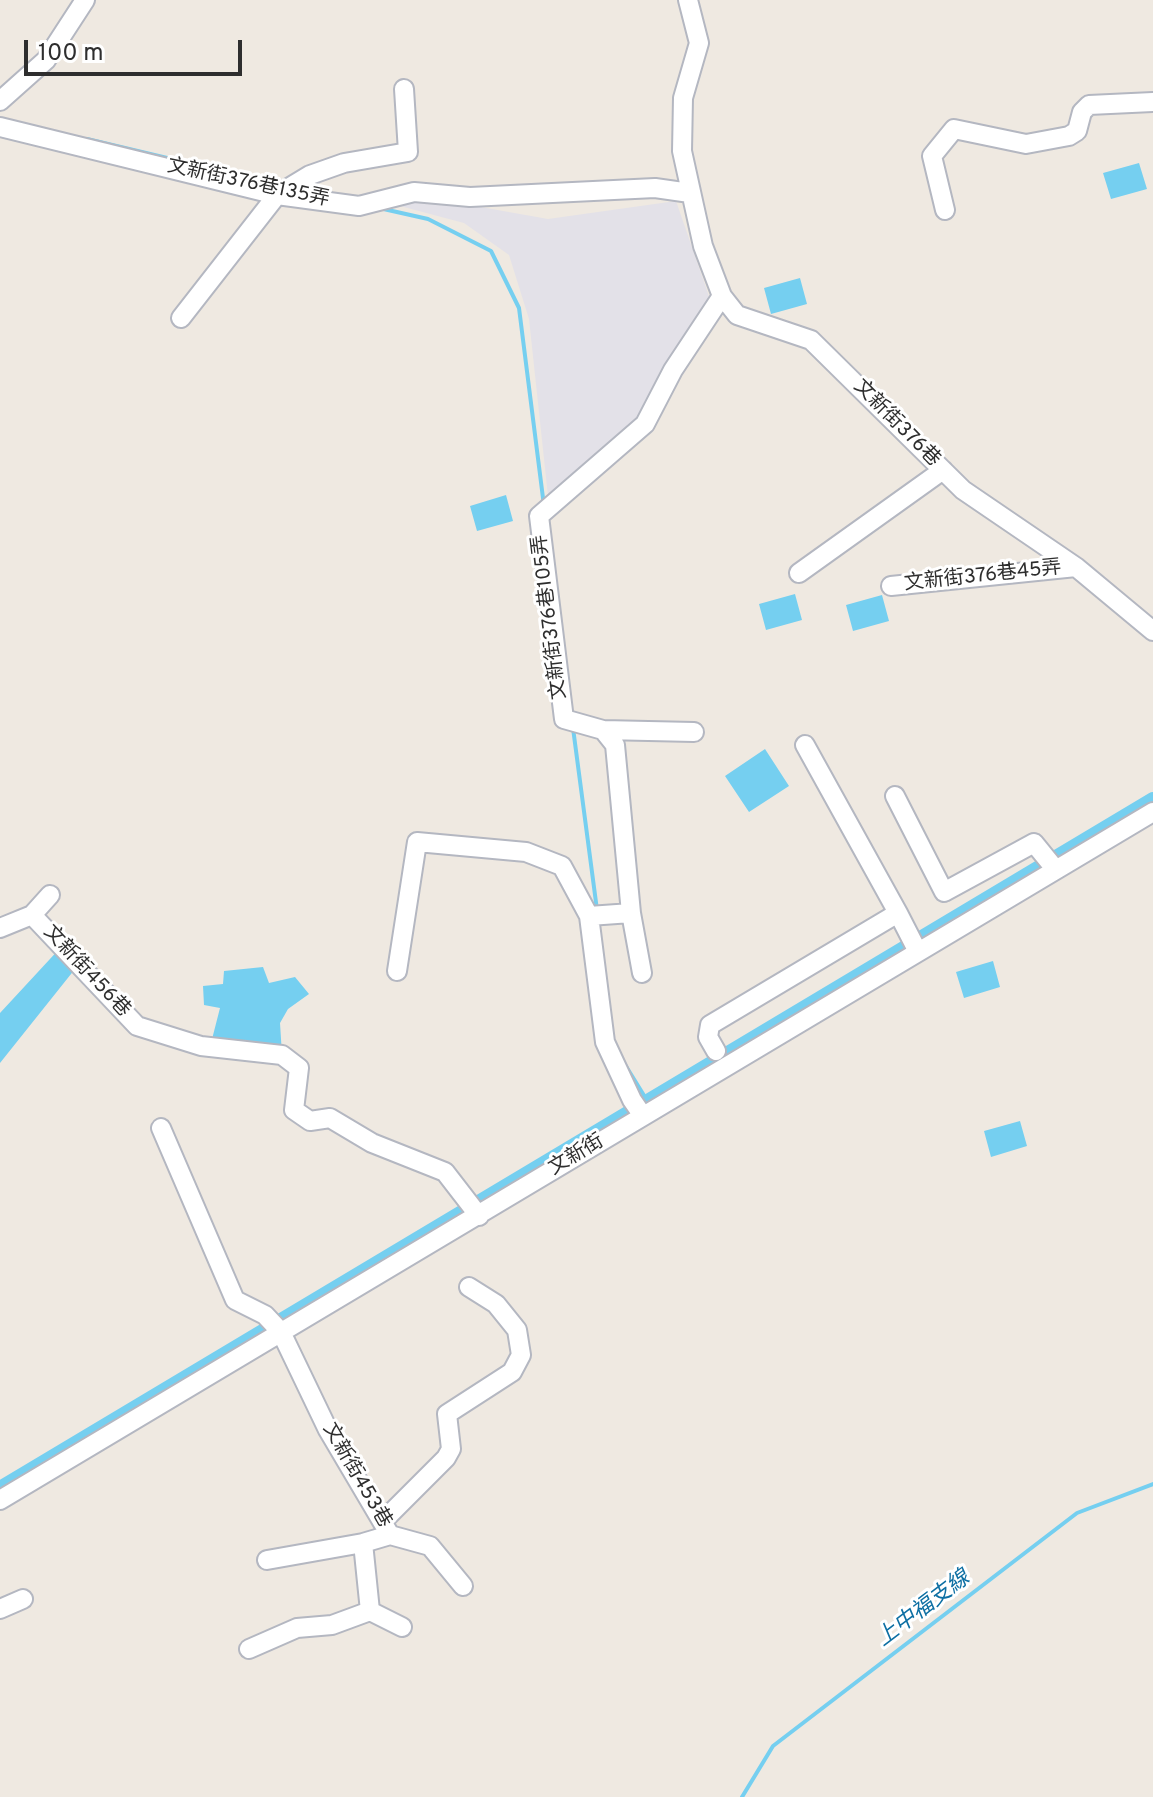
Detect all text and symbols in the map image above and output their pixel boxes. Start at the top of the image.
scale bar [28,24,246,74]
text: 100 m [38,39,104,69]
street label: 文新街376巷135弄 [165,155,331,213]
street label: 文新街376巷 [847,375,945,473]
street label: 文新街376巷105弄 [529,533,573,701]
street label: 文新街376巷45弄 [903,557,1063,597]
street label: 文新街456巷 [37,921,135,1023]
street label: 文新街 [545,1130,609,1182]
street label: 文新街453巷 [316,1419,396,1533]
water label: 上中福支線 [872,1566,976,1654]

